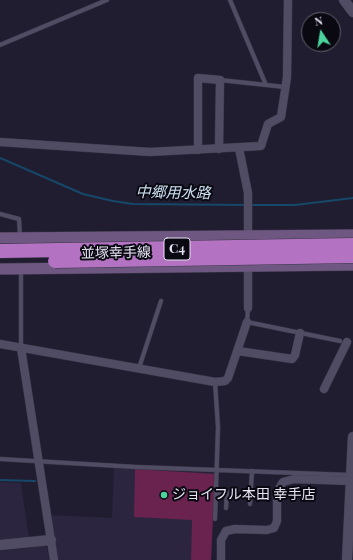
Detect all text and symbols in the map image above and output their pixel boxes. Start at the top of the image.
north arrow [301,12,341,52]
text: N [313,13,324,29]
water label: 中郷用水路 [135,183,211,203]
road number: C4 [164,238,190,260]
street label: 並塚幸手線 [81,244,151,262]
place label: ジョイフル本田 幸手店 [172,487,315,503]
marker: ジョイフル本田 幸手店 [159,490,169,500]

